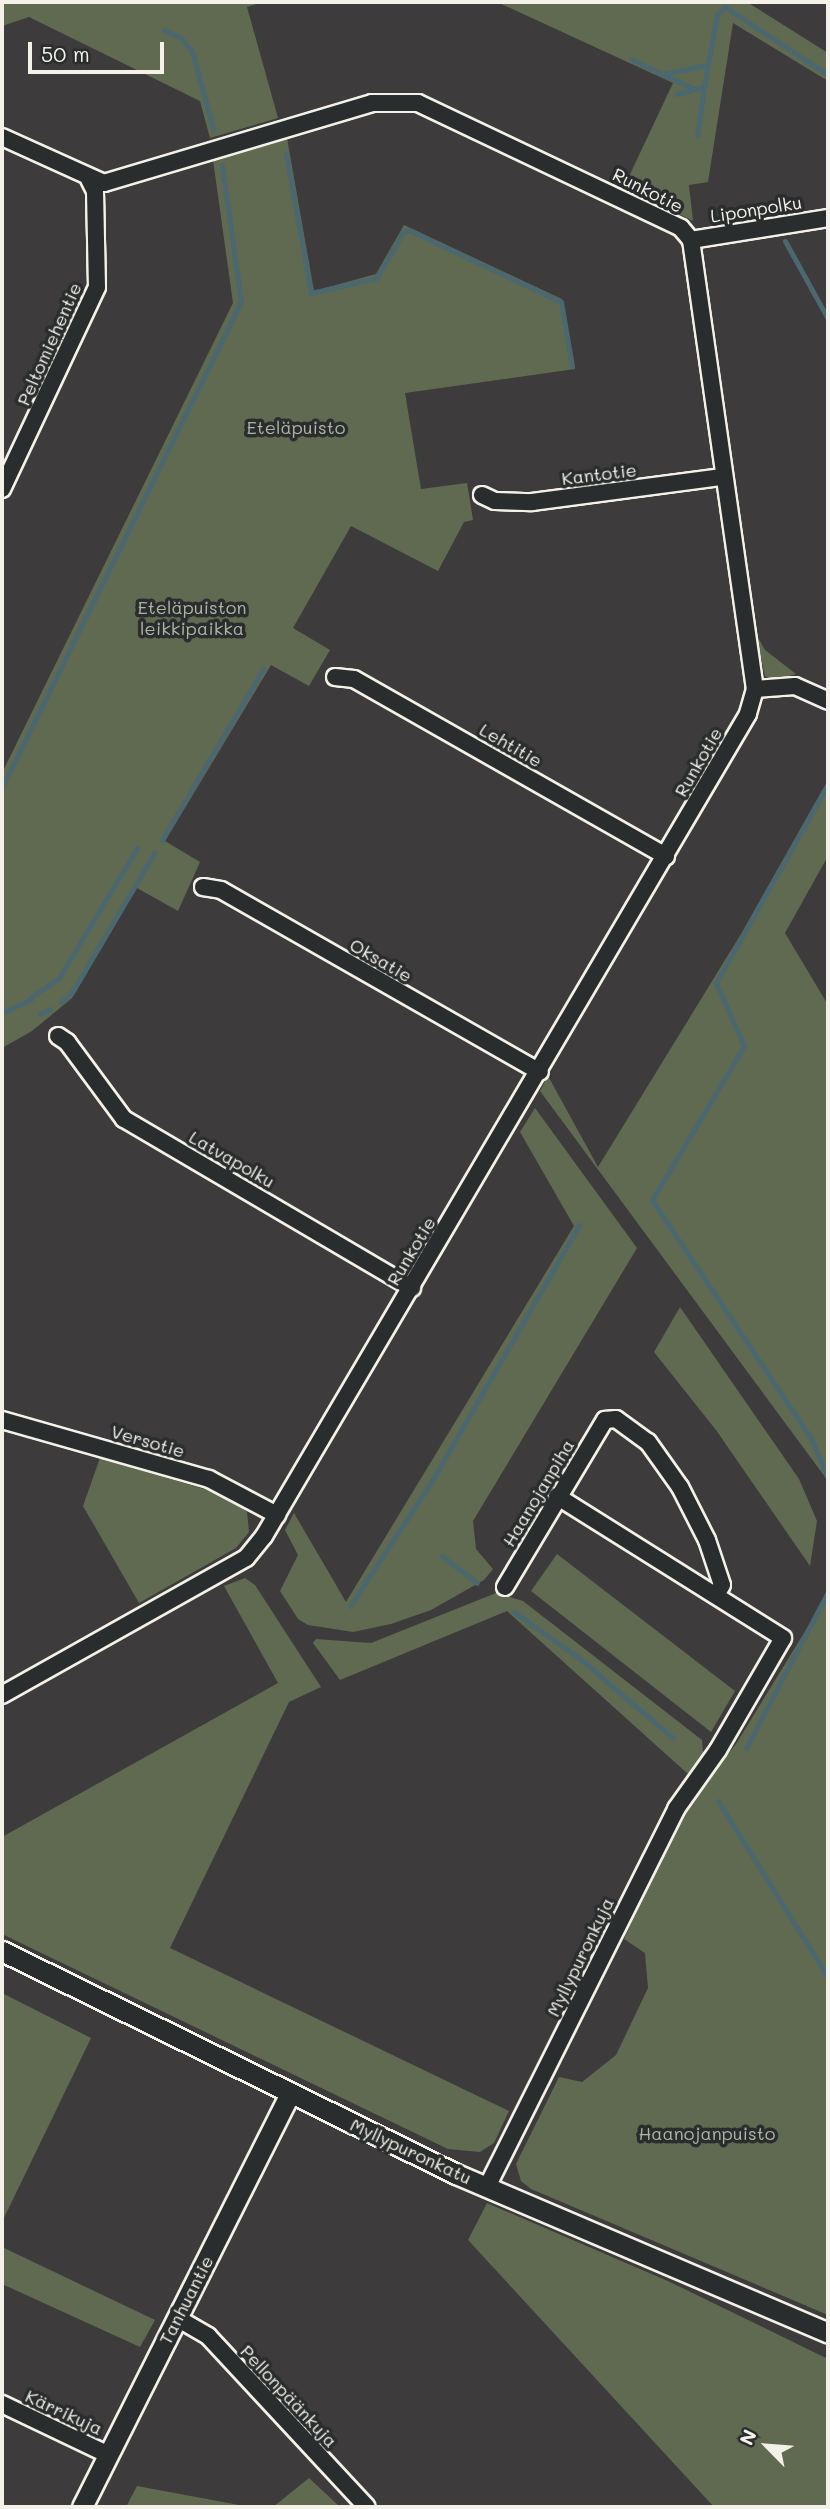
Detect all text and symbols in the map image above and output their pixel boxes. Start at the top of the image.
scale bar [32,28,168,72]
text: 50 m [41,40,90,67]
street label: Runkotie [609,163,687,217]
street label: Liponpolku [709,191,803,227]
street label: Peltomiehentie [12,279,86,409]
park label: Eteläpuisto [247,416,345,438]
street label: Kantotie [560,459,638,489]
park label: Eteläpuiston leikkipaikka [138,597,246,640]
street label: Lehtitie [476,718,546,772]
street label: Runkotie [670,724,726,800]
street label: Oksatie [346,934,416,986]
street label: Latvapolku [185,1126,279,1192]
street label: Runkotie [382,1213,440,1289]
street label: Versotie [109,1420,187,1462]
street label: Haanojanpiha [498,1436,578,1550]
street label: Myllypuronkuja [542,1894,618,2020]
street label: Myllypuronkatu [347,2113,475,2189]
park label: Haanojanpuisto [639,2122,775,2144]
street label: Tanhuantie [154,2252,218,2348]
street label: Pellonpäänkuja [236,2340,342,2452]
street label: Kärrikuja [22,2385,106,2439]
north arrow [732,2411,802,2481]
text: N [733,2425,762,2449]

